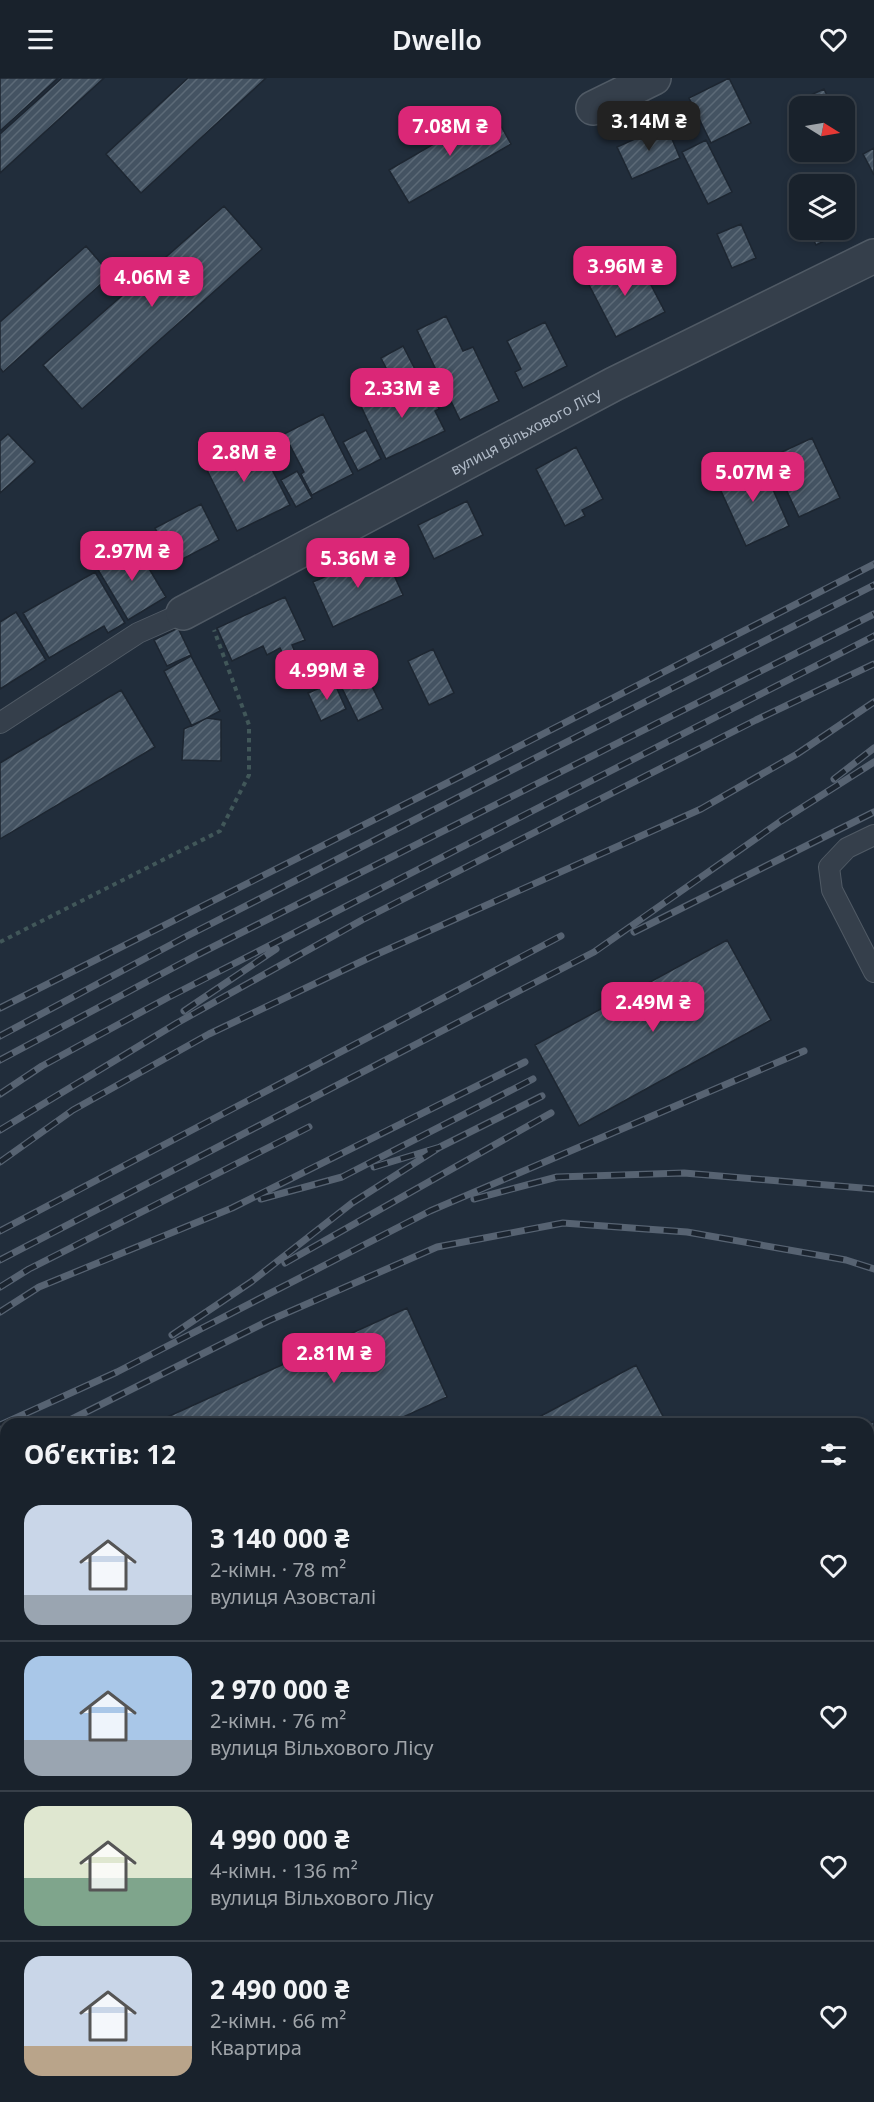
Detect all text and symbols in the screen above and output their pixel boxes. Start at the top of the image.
text: Dwello [392,21,482,58]
icon: menu [24,23,57,56]
icon: heart [817,23,850,56]
north arrow [789,96,855,162]
map controls [789,96,855,240]
pin: 3.14M ₴ [594,101,704,152]
pin: 7.08M ₴ [395,106,505,157]
text: 3.14M ₴ [611,107,687,134]
text: 7.08M ₴ [412,112,488,139]
button: layers [789,174,855,240]
pin: 3.96M ₴ [570,246,680,297]
text: 3.96M ₴ [587,252,663,279]
pin: 4.06M ₴ [97,257,207,308]
text: 4.06M ₴ [114,263,190,290]
pin: 2.33M ₴ [347,368,457,419]
text: 2.33M ₴ [364,374,440,401]
street label: вулиця Вільхового Лісу [447,383,605,479]
pin: 2.8M ₴ [195,432,293,483]
text: 2.8M ₴ [212,438,276,465]
pin: 5.07M ₴ [698,452,808,503]
text: 5.07M ₴ [715,458,791,485]
pin: 2.97M ₴ [77,531,187,582]
text: 2.97M ₴ [94,537,170,564]
pin: 5.36M ₴ [303,538,413,589]
text: 5.36M ₴ [320,544,396,571]
pin: 4.99M ₴ [272,650,382,701]
text: 4.99M ₴ [289,656,365,683]
pin: 2.49M ₴ [598,982,708,1033]
text: 2.49M ₴ [615,988,691,1015]
pin: 2.81M ₴ [279,1333,389,1384]
text: 2.81M ₴ [296,1339,372,1366]
text: Об’єктів: 12 [24,1436,176,1472]
icon: filters [817,1438,850,1471]
text: 3 140 000 ₴ [210,1520,349,1556]
icon: home [72,1529,144,1601]
icon: heart [817,1549,850,1582]
text: 2-кімн. · 78 m² [210,1556,346,1583]
text: вулиця Азовсталі [210,1583,376,1610]
text: 2 970 000 ₴ [210,1671,349,1707]
icon: home [72,1680,144,1752]
icon: heart [817,1700,850,1733]
text: 2-кімн. · 76 m² [210,1707,346,1734]
text: вулиця Вільхового Лісу [210,1734,433,1761]
text: 4 990 000 ₴ [210,1821,349,1857]
icon: home [72,1830,144,1902]
icon: heart [817,1850,850,1883]
text: 4-кімн. · 136 m² [210,1857,358,1884]
text: вулиця Вільхового Лісу [210,1884,433,1911]
text: 2 490 000 ₴ [210,1971,349,2007]
icon: home [72,1980,144,2052]
icon: heart [817,2000,850,2033]
text: 2-кімн. · 66 m² [210,2007,346,2034]
text: Квартира [210,2034,302,2061]

